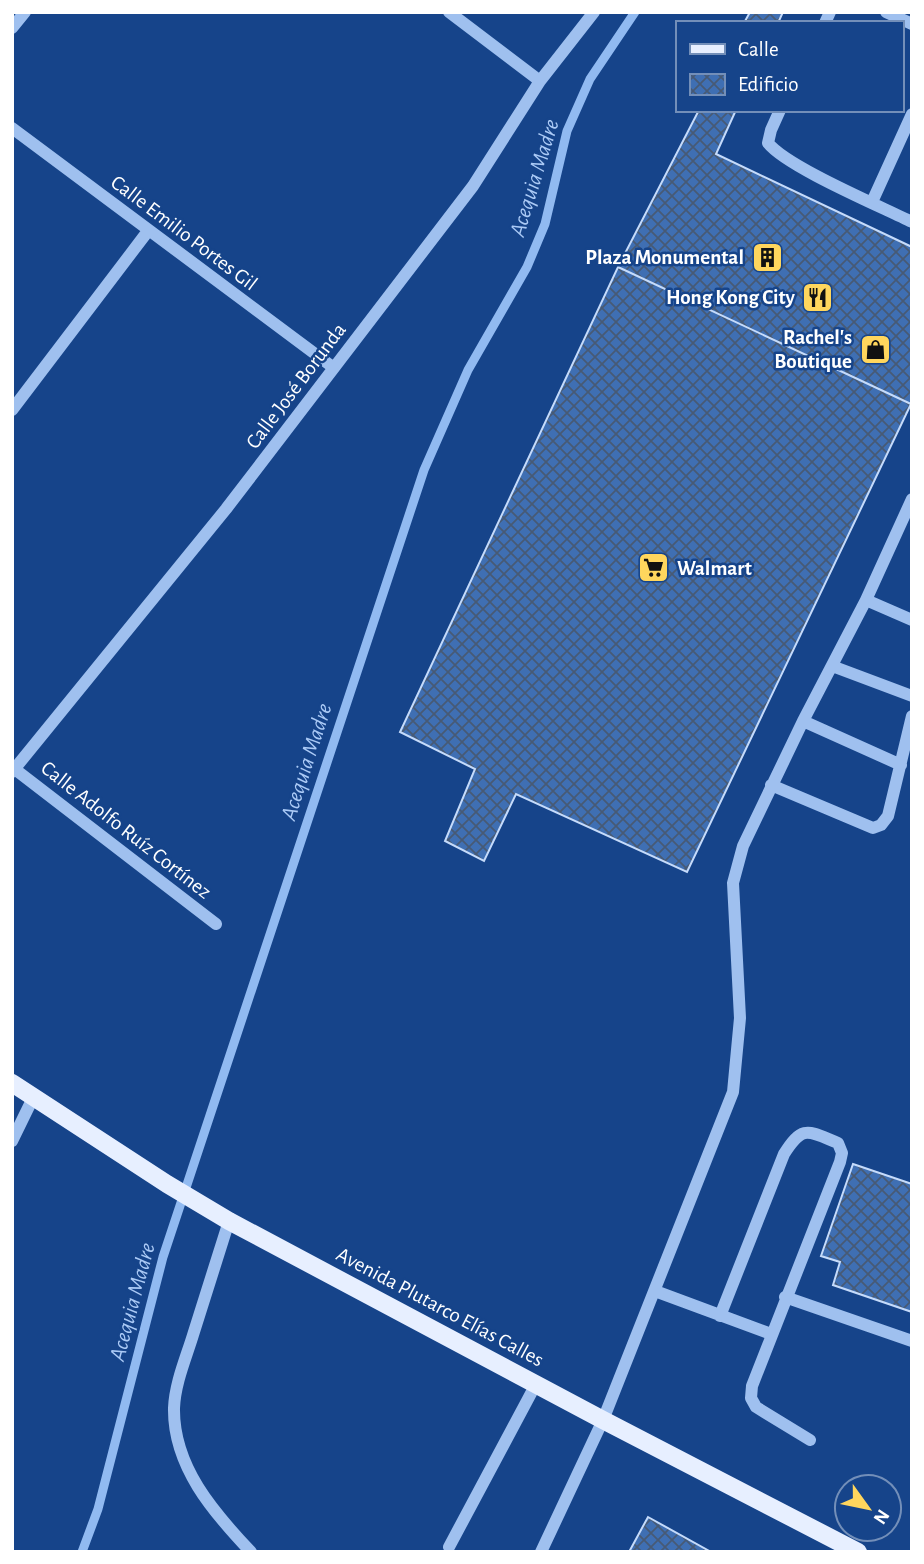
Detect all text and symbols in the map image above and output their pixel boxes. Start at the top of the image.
legend [676,21,903,112]
text: Calle [738,39,779,60]
text: Edificio [738,74,799,95]
water label: Acequia Madre [506,116,564,240]
street label: Calle Emilio Portes Gil [107,171,261,295]
building icon: Plaza Monumental [750,240,784,274]
place label: Plaza Monumental [585,247,744,268]
restaurant icon: Hong Kong City [801,280,835,314]
place label: Hong Kong City [666,287,796,308]
street label: Calle José Borunda [242,319,350,453]
place label: Rachel's Boutique [774,327,852,372]
shop icon: Rachel's Boutique [858,332,892,366]
supermarket icon: Walmart [637,551,671,585]
place label: Walmart [677,558,752,579]
water label: Acequia Madre [277,700,337,824]
street label: Calle Adolfo Ruíz Cortínez [37,757,215,903]
water label: Acequia Madre [106,1240,160,1365]
street label: Avenida Plutarco Elías Calles [333,1243,547,1371]
north arrow [833,1473,903,1543]
text: N [869,1506,893,1527]

